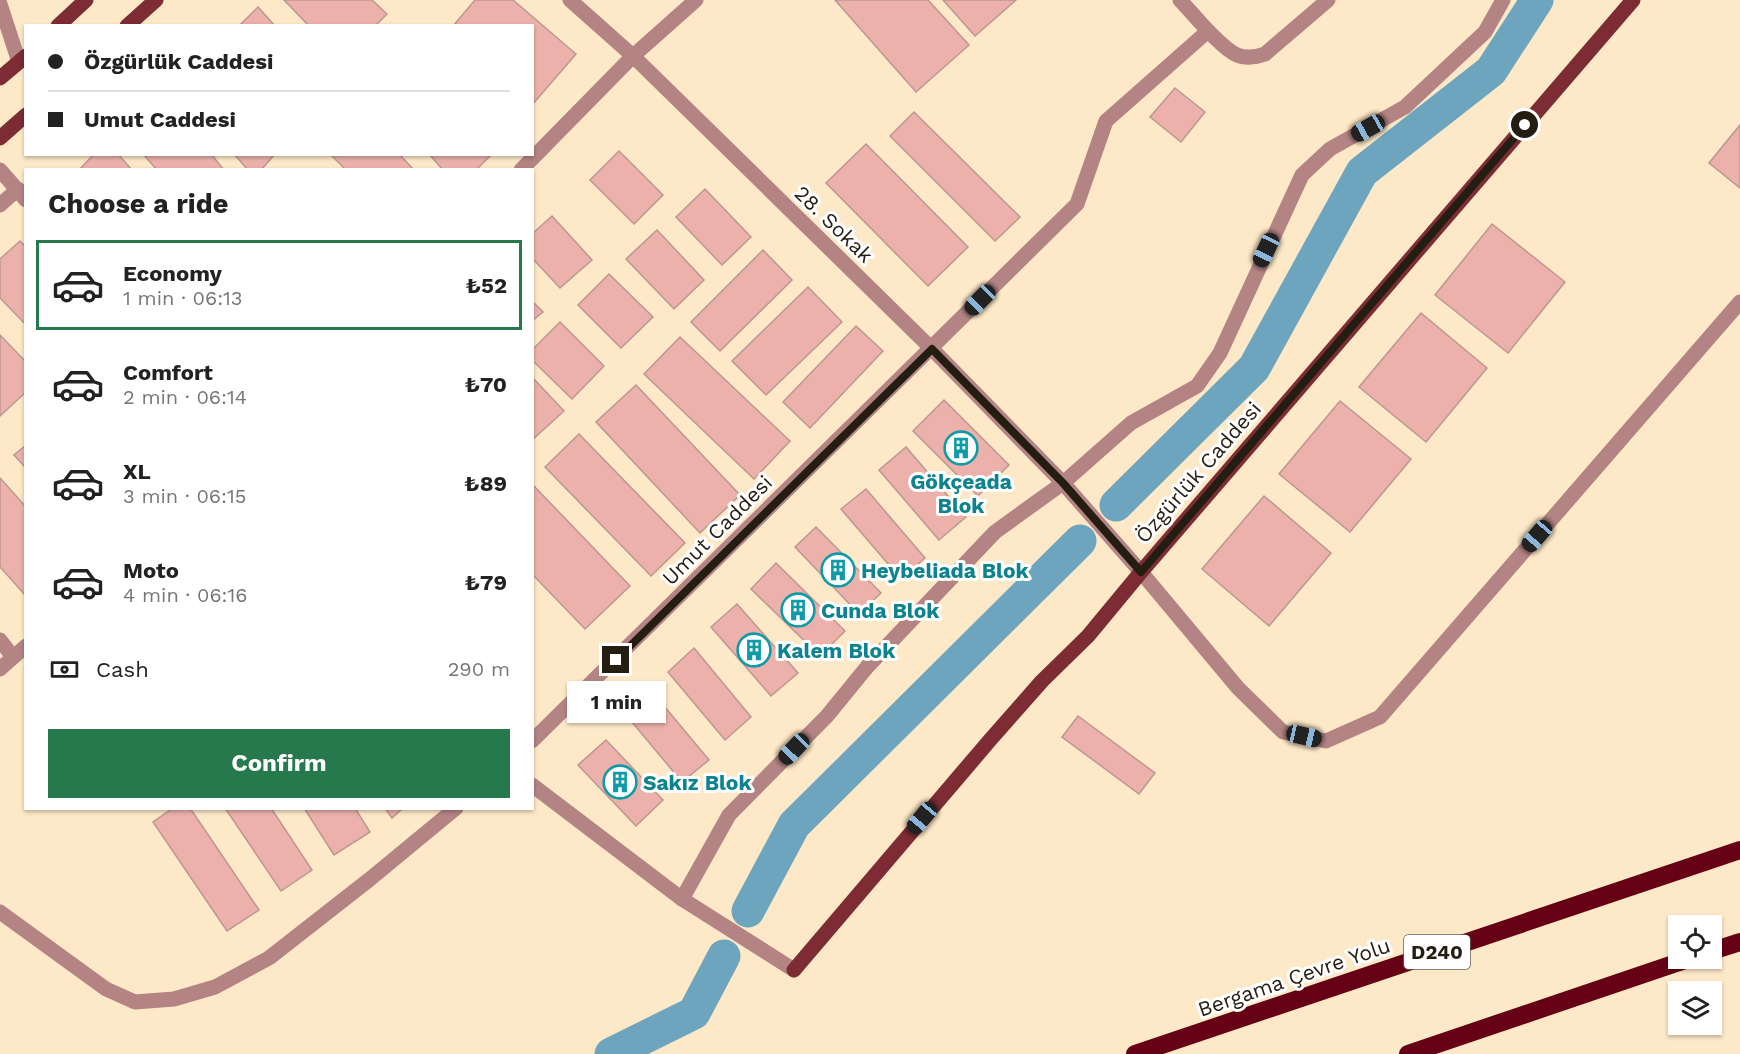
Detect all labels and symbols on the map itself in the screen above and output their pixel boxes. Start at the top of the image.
car [1348,111,1388,145]
route start [1511,111,1538,138]
street label: 28. Sokak [790,180,879,268]
car [1250,230,1282,270]
car [961,281,999,319]
street label: Özgürlük Caddesi [1130,396,1266,548]
building icon: Gökçeada Blok [943,430,979,466]
place label: Gökçeada Blok [910,469,1013,518]
street label: Umut Caddesi [657,470,777,590]
car [1518,517,1556,555]
building icon: Heybeliada Blok [820,552,856,588]
place label: Heybeliada Blok [861,558,1029,583]
building icon: Cunda Blok [780,592,816,628]
place label: Cunda Blok [821,598,940,623]
building icon: Kalem Blok [736,632,772,668]
place label: Kalem Blok [777,638,896,663]
route end [602,646,629,673]
callout: 1 min [566,681,666,723]
car [1284,723,1324,749]
car [775,730,813,768]
building icon: Sakız Blok [602,764,638,800]
place label: Sakız Blok [643,770,752,795]
car [904,798,940,838]
street label: Bergama Çevre Yolu [1195,932,1393,1022]
road number: D240 [1404,935,1470,969]

